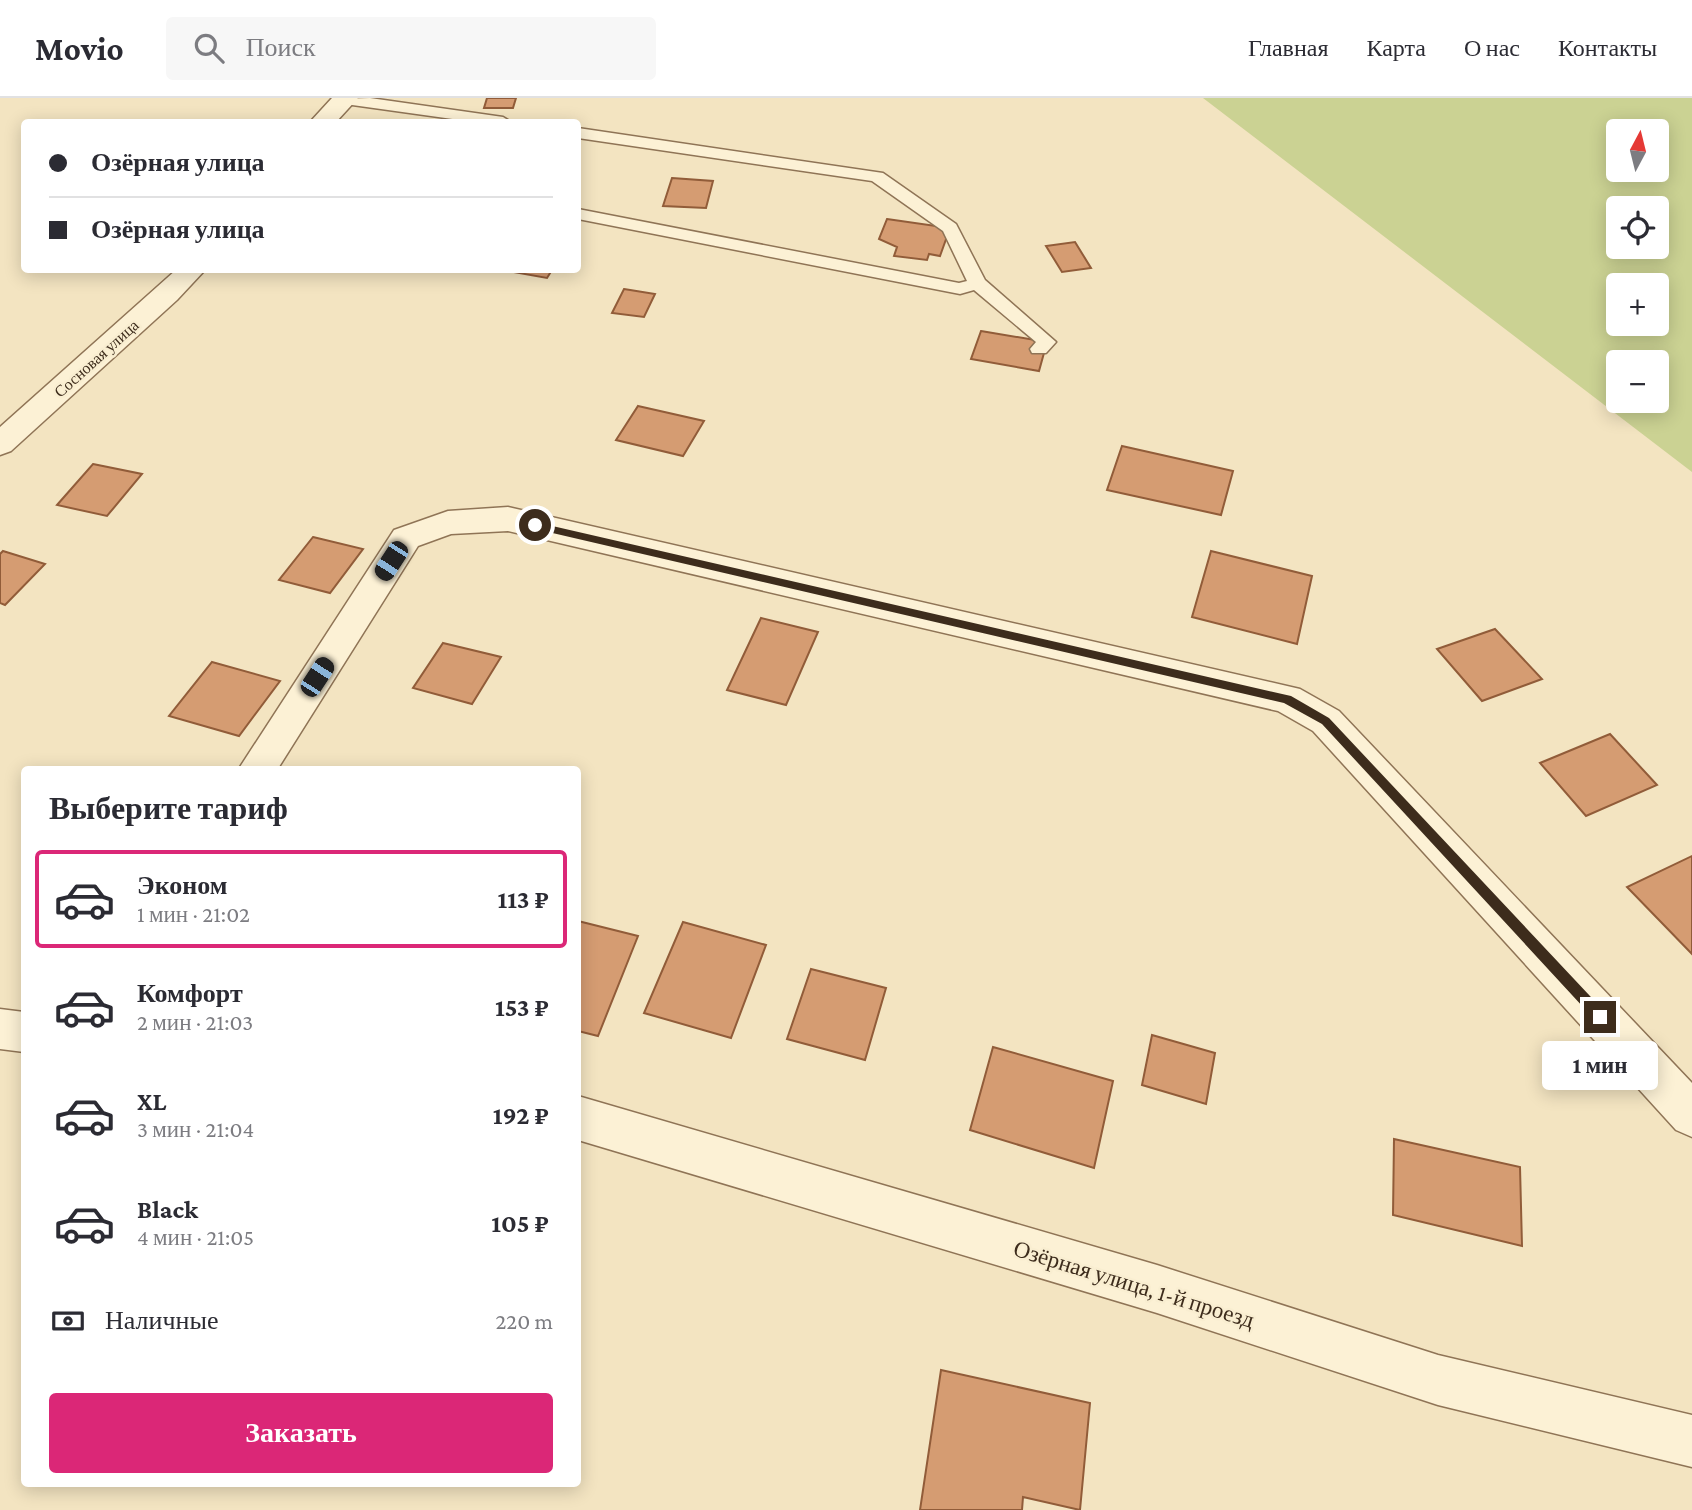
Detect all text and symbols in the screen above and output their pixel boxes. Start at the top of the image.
search box [166,17,656,80]
icon: search [190,29,228,67]
text: Movio [35,30,124,67]
text: Поиск [246,33,316,62]
text: Главная [1248,34,1329,61]
text: Карта [1367,34,1426,61]
text: О нас [1464,34,1520,61]
text: Контакты [1558,34,1657,61]
north arrow [1606,119,1670,182]
map controls [1606,119,1669,413]
text: Озёрная улица [91,148,265,177]
button: locate [1606,196,1669,259]
text: Озёрная улица [91,215,265,244]
button: + [1606,273,1669,336]
street label: Сосновая улица [51,316,142,401]
button: − [1606,350,1669,413]
route start [519,509,551,541]
car [371,538,412,584]
car [297,654,338,700]
text: Выберите тариф [49,790,288,826]
icon: car [53,868,116,931]
text: Эконом [137,871,227,900]
text: 113 ₽ [497,885,549,914]
text: 1 мин · 21:02 [137,901,250,927]
icon: car [53,976,116,1039]
text: Комфорт [137,979,243,1008]
text: 153 ₽ [495,993,549,1022]
route end [1584,1001,1616,1033]
text: 2 мин · 21:03 [137,1009,253,1035]
callout: 1 мин [1542,1042,1658,1090]
text: 1 мин [1572,1052,1628,1078]
icon: car [53,1084,116,1147]
text: XL [137,1087,166,1116]
text: 192 ₽ [493,1101,549,1130]
text: 3 мин · 21:04 [137,1116,254,1142]
icon: car [53,1192,116,1255]
text: Black [137,1195,198,1224]
text: 105 ₽ [491,1209,549,1238]
text: 4 мин · 21:05 [137,1224,254,1250]
street label: Озёрная улица, 1-й проезд [1011,1235,1258,1333]
icon: cash [49,1302,87,1340]
text: Наличные [105,1306,218,1335]
text: 220 m [495,1308,553,1334]
button: Заказать [49,1393,553,1473]

